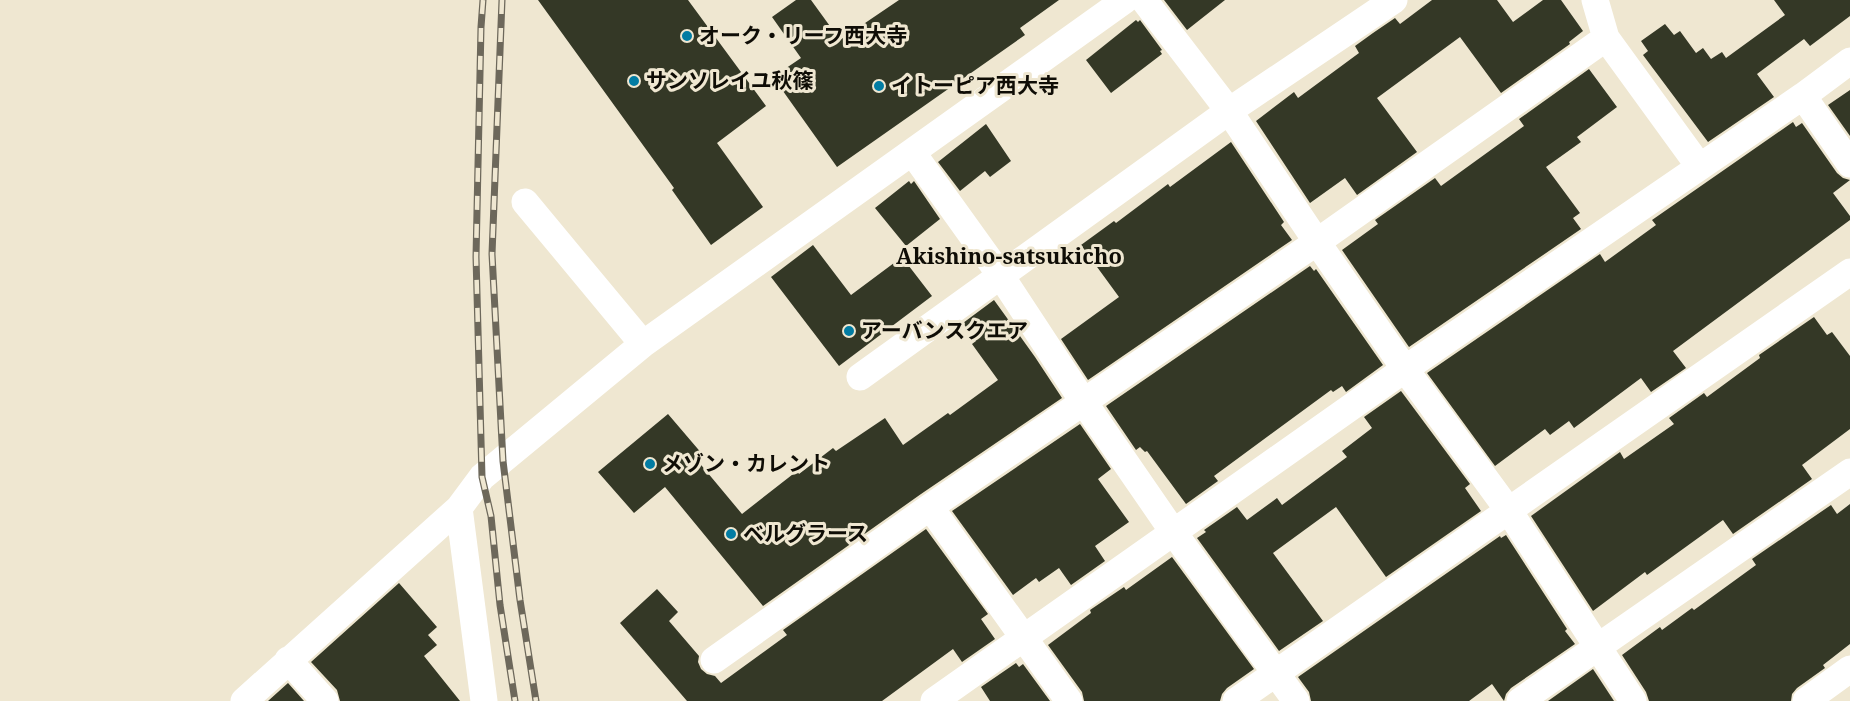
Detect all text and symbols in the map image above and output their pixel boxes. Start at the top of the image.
place label: オーク・リーフ西大寺 [699,21,907,49]
marker: オーク・リーフ西大寺 [680,29,694,43]
place label: サンソレイユ秋篠 [646,66,814,94]
place label: イトーピア西大寺 [891,71,1059,99]
marker: サンソレイユ秋篠 [627,74,641,88]
marker: イトーピア西大寺 [872,79,886,93]
district label: Akishino-satsukicho [896,240,1122,270]
place label: アーバンスクエア [861,316,1028,344]
marker: アーバンスクエア [842,324,856,338]
place label: メゾン・カレント [662,449,830,477]
marker: メゾン・カレント [643,457,657,471]
place label: ベルグラース [743,519,868,547]
marker: ベルグラース [724,527,738,541]

